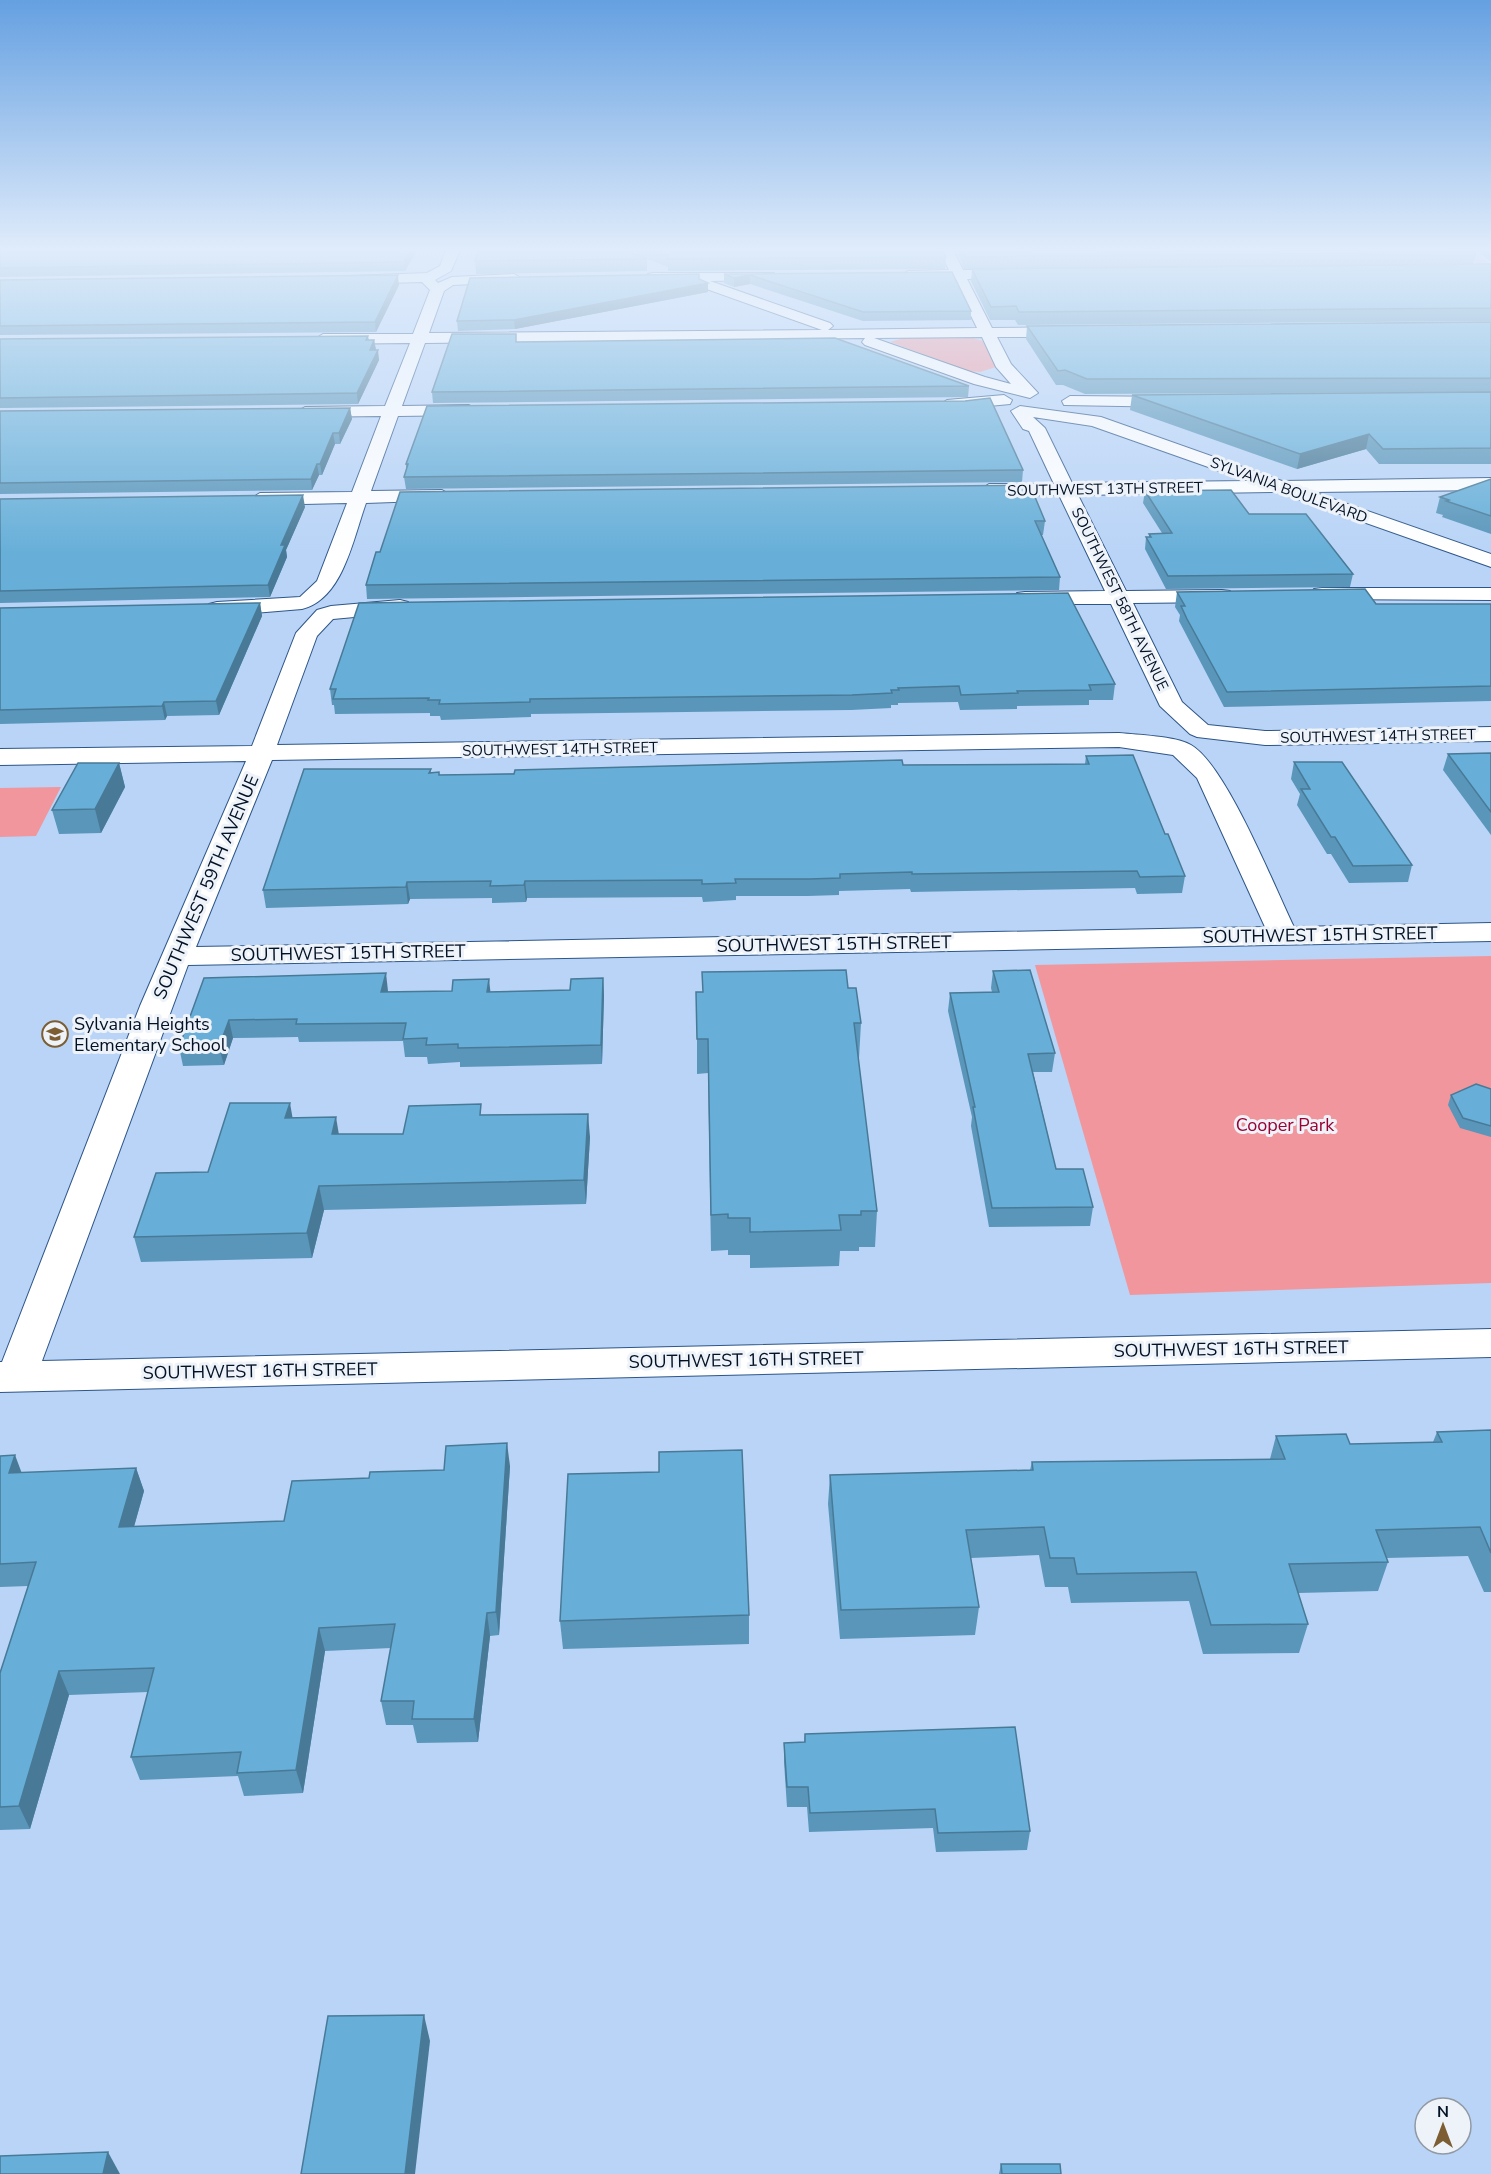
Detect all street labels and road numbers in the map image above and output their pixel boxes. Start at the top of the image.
street label: SYLVANIA BOULEVARD [1208,452,1370,528]
street label: SOUTHWEST 13TH STREET [1007,477,1203,501]
street label: SOUTHWEST 58TH AVENUE [1067,504,1173,694]
street label: SOUTHWEST 14TH STREET [1280,724,1476,748]
street label: SOUTHWEST 14TH STREET [462,737,658,761]
street label: SOUTHWEST 59TH AVENUE [148,771,264,1003]
street label: SOUTHWEST 15TH STREET [1202,921,1438,949]
street label: SOUTHWEST 15TH STREET [716,930,952,958]
street label: SOUTHWEST 15TH STREET [230,939,466,967]
street label: SOUTHWEST 16TH STREET [1113,1335,1349,1363]
street label: SOUTHWEST 16TH STREET [628,1346,864,1374]
street label: SOUTHWEST 16TH STREET [142,1357,378,1385]

